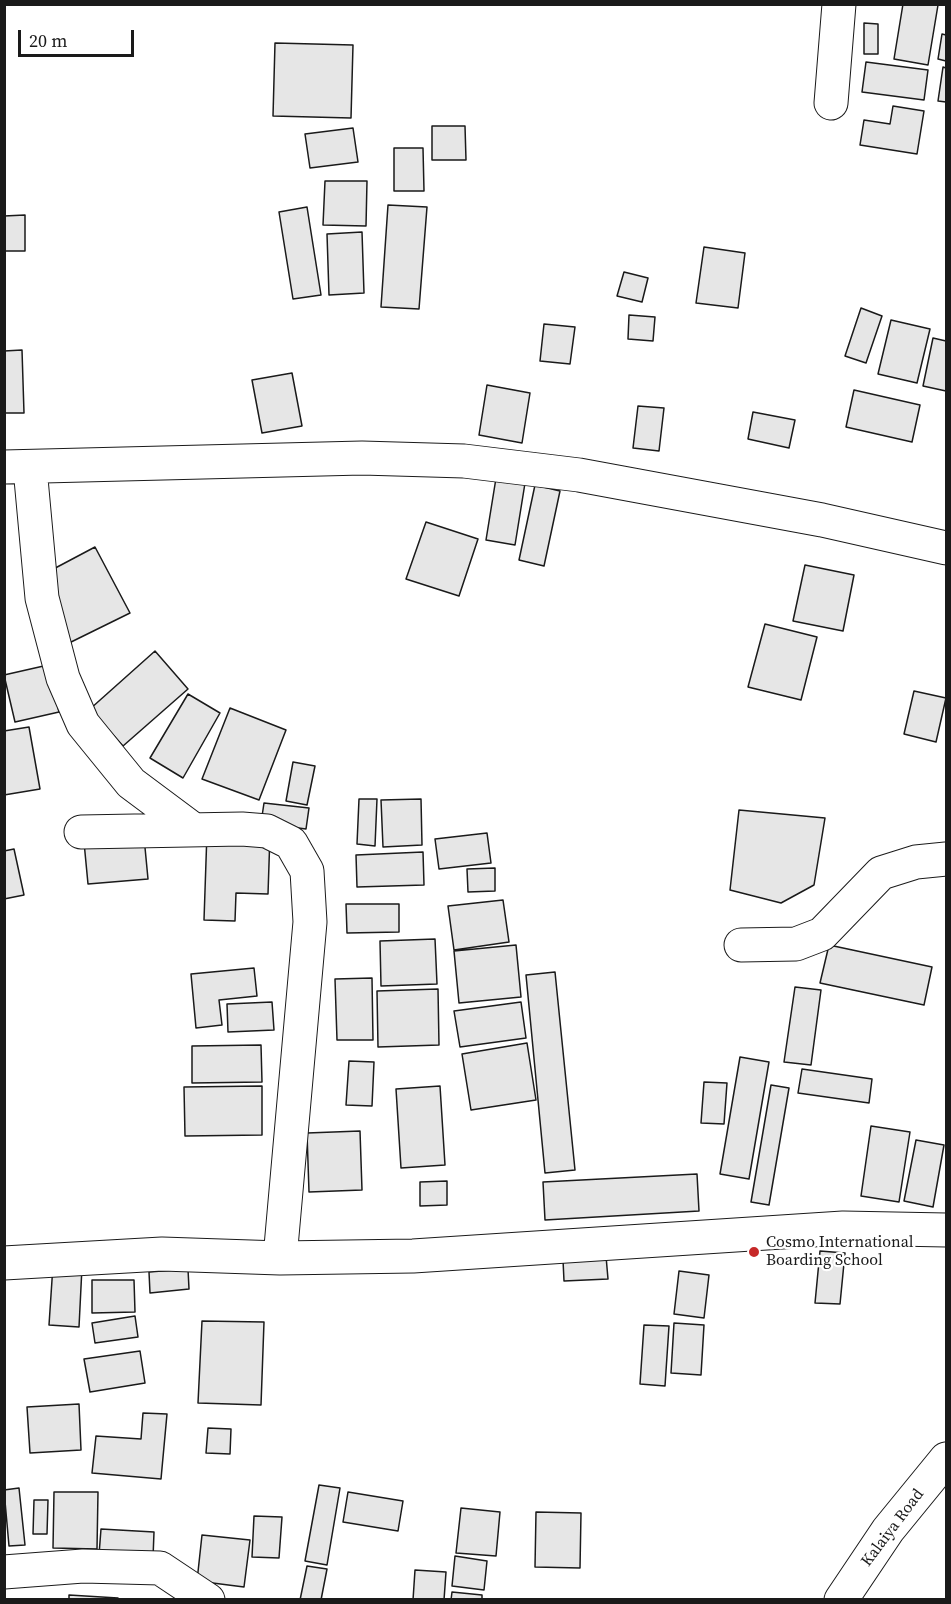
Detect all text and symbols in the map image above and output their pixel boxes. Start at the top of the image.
scale bar [21,18,136,56]
text: 20 m [29,28,67,53]
place label: Cosmo International Boarding School [766,1233,914,1271]
marker: Cosmo International Boarding School [747,1245,761,1259]
street label: Kalaiya Road [858,1485,928,1571]

